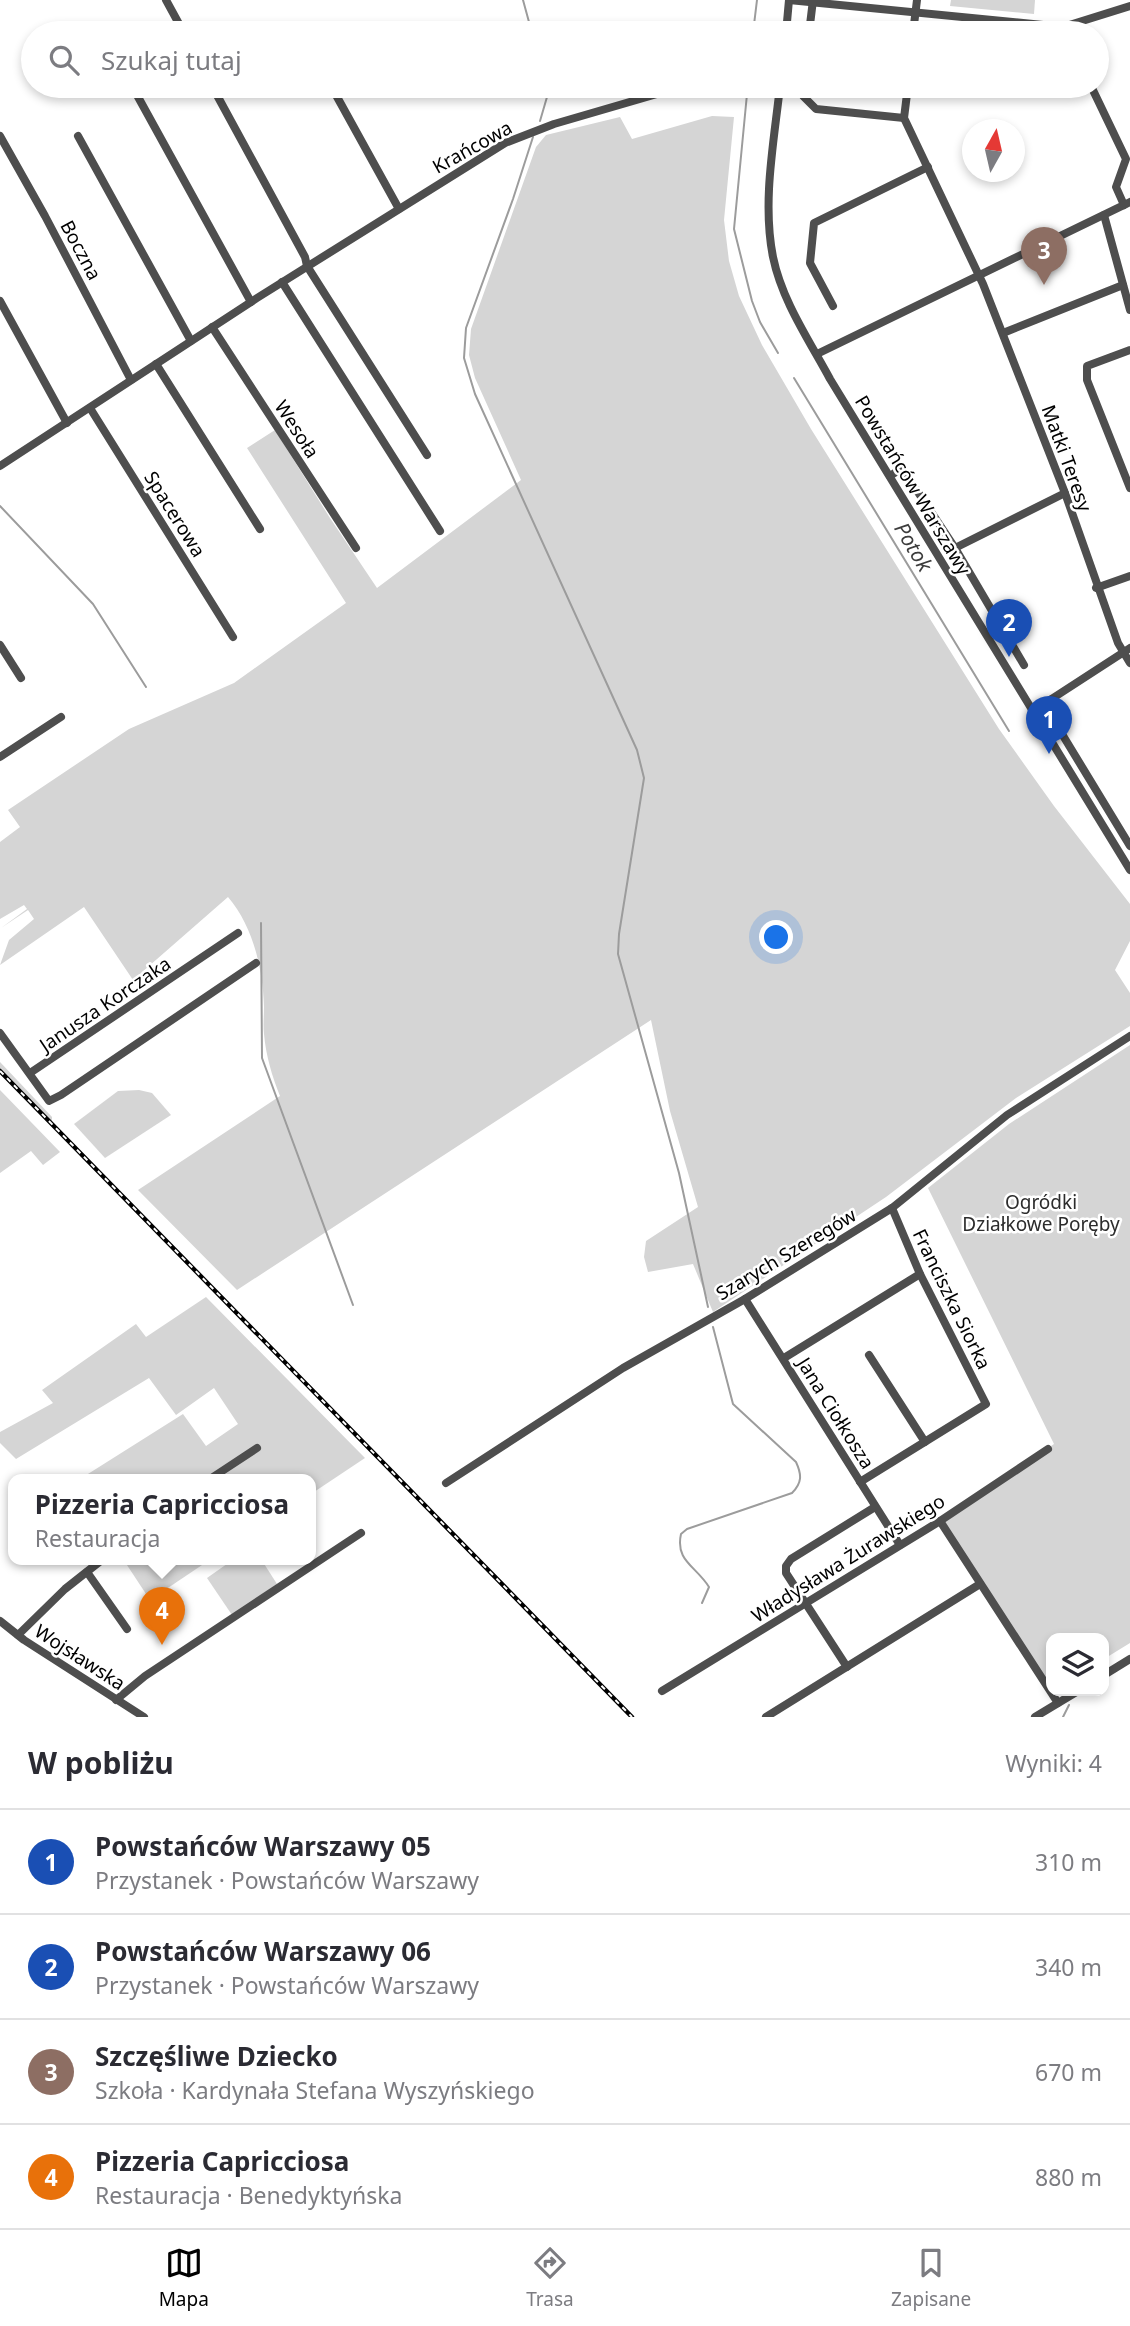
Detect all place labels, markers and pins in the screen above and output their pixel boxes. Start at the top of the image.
pin: 3 [1021,227,1067,285]
pin: 2 [986,599,1032,657]
pin: 1 [1026,696,1072,754]
pin: 4 [139,1587,185,1645]

